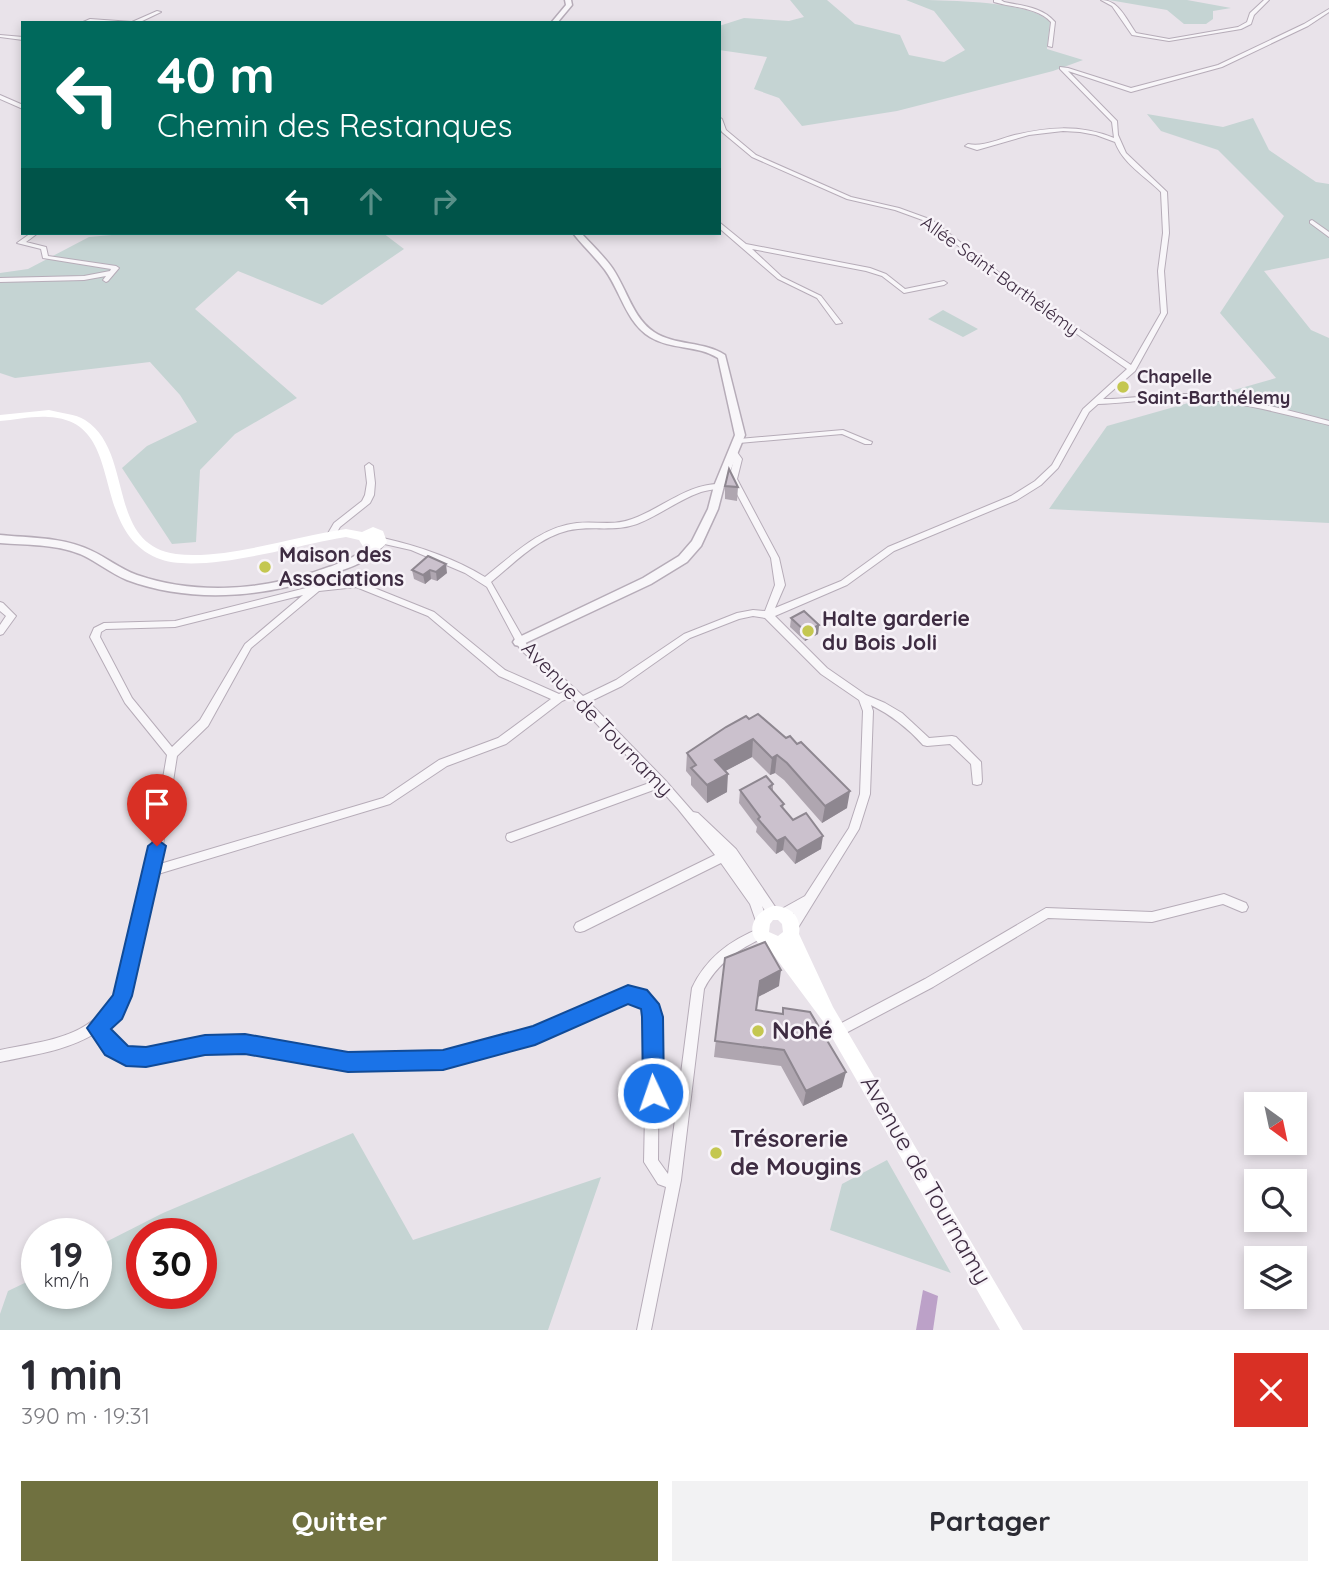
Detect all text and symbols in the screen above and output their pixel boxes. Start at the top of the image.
text: 40 m [157,44,275,105]
icon: left [42,49,133,140]
text: Chemin des Restanques [157,105,512,145]
icon: left [279,182,317,220]
icon: ahead [352,182,390,220]
icon: right [425,182,463,220]
street label: Allée Saint-Barthélémy [917,210,1084,341]
place label: Chapelle Saint-Barthélemy [1137,365,1290,409]
marker: Chapelle Saint-Barthélemy [1115,379,1131,395]
place label: Maison des Associations [279,541,404,591]
marker: Maison des Associations [257,559,273,575]
place label: Halte garderie du Bois Joli [822,605,970,655]
marker: Halte garderie du Bois Joli [800,623,816,639]
street label: Avenue de Tournamy [517,635,679,802]
pin [127,774,187,846]
icon: arrive [138,785,176,823]
place label: Nohé [772,1015,833,1045]
marker: Nohé [750,1023,766,1039]
position arrow [616,1056,690,1130]
street label: Avenue de Tournamy [855,1070,999,1289]
north arrow [1244,1092,1307,1155]
map controls [1244,1092,1307,1309]
place label: Trésorerie de Mougins [730,1123,861,1181]
marker: Trésorerie de Mougins [708,1145,724,1161]
button: search [1244,1169,1307,1232]
speed limit sign: 30 [126,1218,217,1309]
text: 19 [50,1232,83,1276]
button: layers [1244,1246,1307,1309]
text: km/h [44,1269,89,1292]
text: 1 min [21,1348,123,1401]
button: close [1234,1353,1308,1427]
text: 390 m · 19:31 [21,1401,150,1430]
button: Quitter [21,1481,658,1561]
button: Partager [672,1481,1308,1561]

